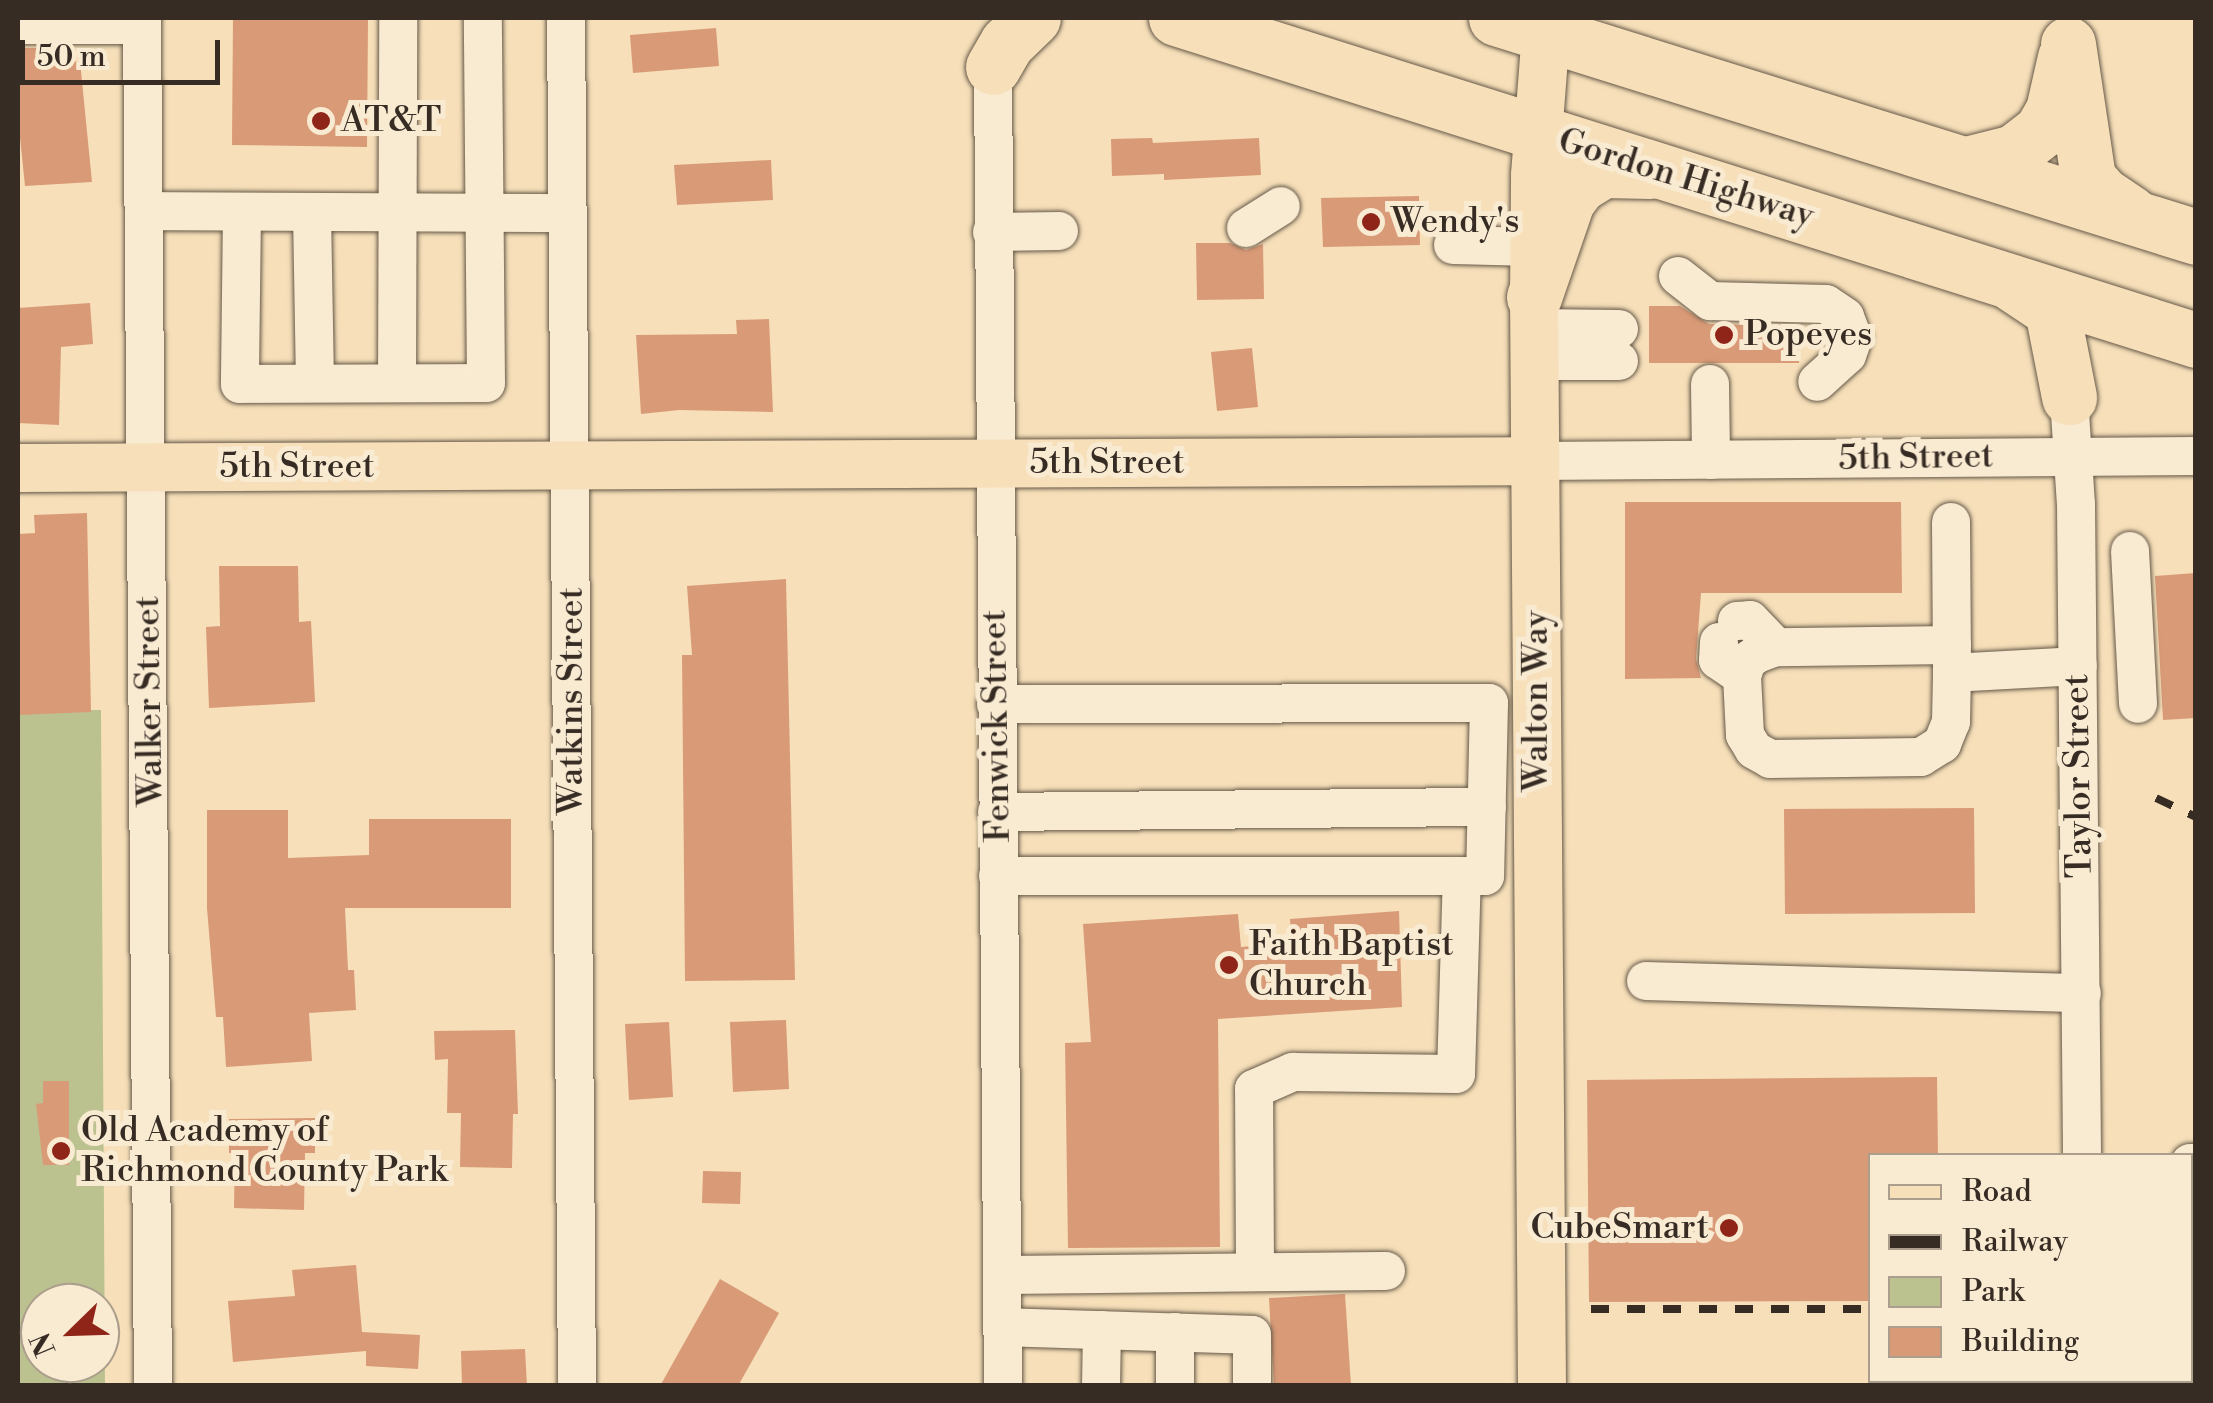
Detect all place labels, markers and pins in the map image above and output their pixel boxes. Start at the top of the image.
place label: AT&T [341,100,441,142]
marker: AT&T [310,110,332,132]
place label: Wendy's [1391,201,1520,243]
marker: Wendy's [1360,211,1382,233]
place label: Popeyes [1744,314,1872,356]
marker: Popeyes [1713,324,1735,346]
place label: Faith Baptist Church [1249,924,1454,1006]
marker: Faith Baptist Church [1218,954,1240,976]
place label: Old Academy of Richmond County Park [81,1110,447,1192]
marker: Old Academy of Richmond County Park [50,1140,72,1162]
place label: CubeSmart [1530,1207,1709,1249]
marker: CubeSmart [1718,1217,1740,1239]

